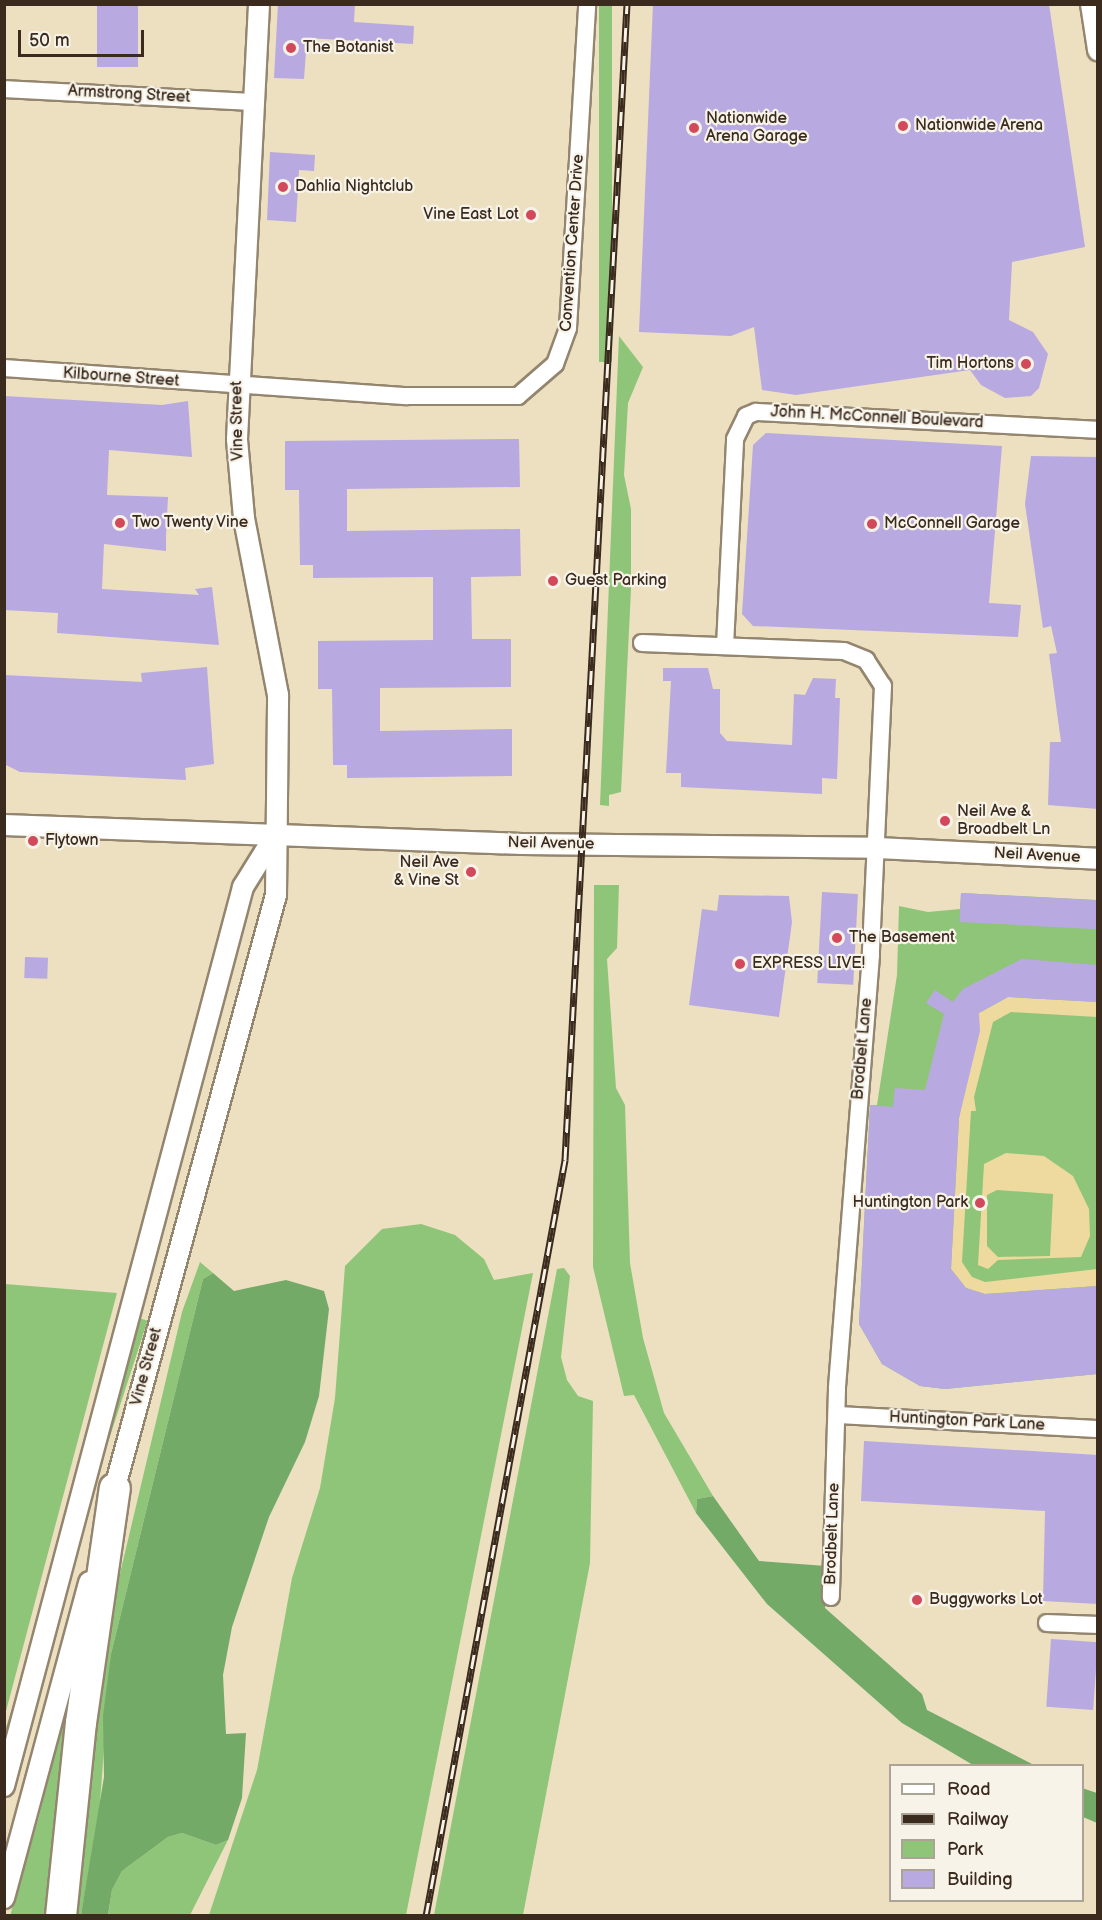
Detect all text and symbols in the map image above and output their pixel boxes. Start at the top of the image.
scale bar [21,18,147,56]
text: 50 m [29,30,70,51]
place label: The Botanist [303,38,394,58]
marker: The Botanist [284,41,298,55]
street label: Armstrong Street [67,82,191,108]
place label: Nationwide Arena Garage [706,109,807,147]
place label: Nationwide Arena [915,116,1043,136]
marker: Nationwide Arena [896,119,910,133]
marker: Nationwide Arena Garage [687,121,701,135]
street label: Convention Center Drive [557,153,589,333]
place label: Dahlia Nightclub [295,177,413,197]
marker: Dahlia Nightclub [276,180,290,194]
place label: Vine East Lot [423,205,519,225]
marker: Vine East Lot [524,208,538,222]
place label: Tim Hortons [927,354,1014,374]
marker: Tim Hortons [1019,357,1033,371]
street label: Kilbourne Street [62,364,180,392]
street label: Vine Street [228,381,248,461]
street label: John H. McConnell Boulevard [770,403,984,433]
place label: Two Twenty Vine [132,513,250,533]
place label: McConnell Garage [884,514,1020,534]
marker: Two Twenty Vine [113,516,127,530]
marker: McConnell Garage [865,517,879,531]
place label: Guest Parking [565,571,667,591]
marker: Guest Parking [546,574,560,588]
place label: Neil Ave & Broadbelt Ln [957,802,1050,840]
marker: Neil Ave & Broadbelt Ln [938,814,952,828]
place label: Flytown [45,831,99,851]
marker: Flytown [26,834,40,848]
street label: Neil Avenue [507,834,595,854]
street label: Neil Avenue [993,844,1081,868]
place label: Neil Ave & Vine St [393,853,459,891]
marker: Neil Ave & Vine St [464,865,478,879]
place label: The Basement [849,928,955,948]
marker: The Basement [830,931,844,945]
place label: EXPRESS LIVE! [752,954,865,974]
marker: EXPRESS LIVE! [733,957,747,971]
street label: Brodbelt Lane [849,997,877,1101]
place label: Huntington Park [852,1193,968,1213]
marker: Huntington Park [973,1196,987,1210]
street label: Vine Street [127,1326,167,1408]
street label: Huntington Park Lane [889,1408,1045,1436]
street label: Brodbelt Lane [822,1483,844,1585]
place label: Buggyworks Lot [929,1590,1043,1610]
marker: Buggyworks Lot [910,1593,924,1607]
legend [889,1764,1084,1902]
text: Road [947,1779,991,1800]
text: Railway [947,1809,1009,1830]
text: Park [947,1839,983,1860]
text: Building [947,1869,1013,1890]

